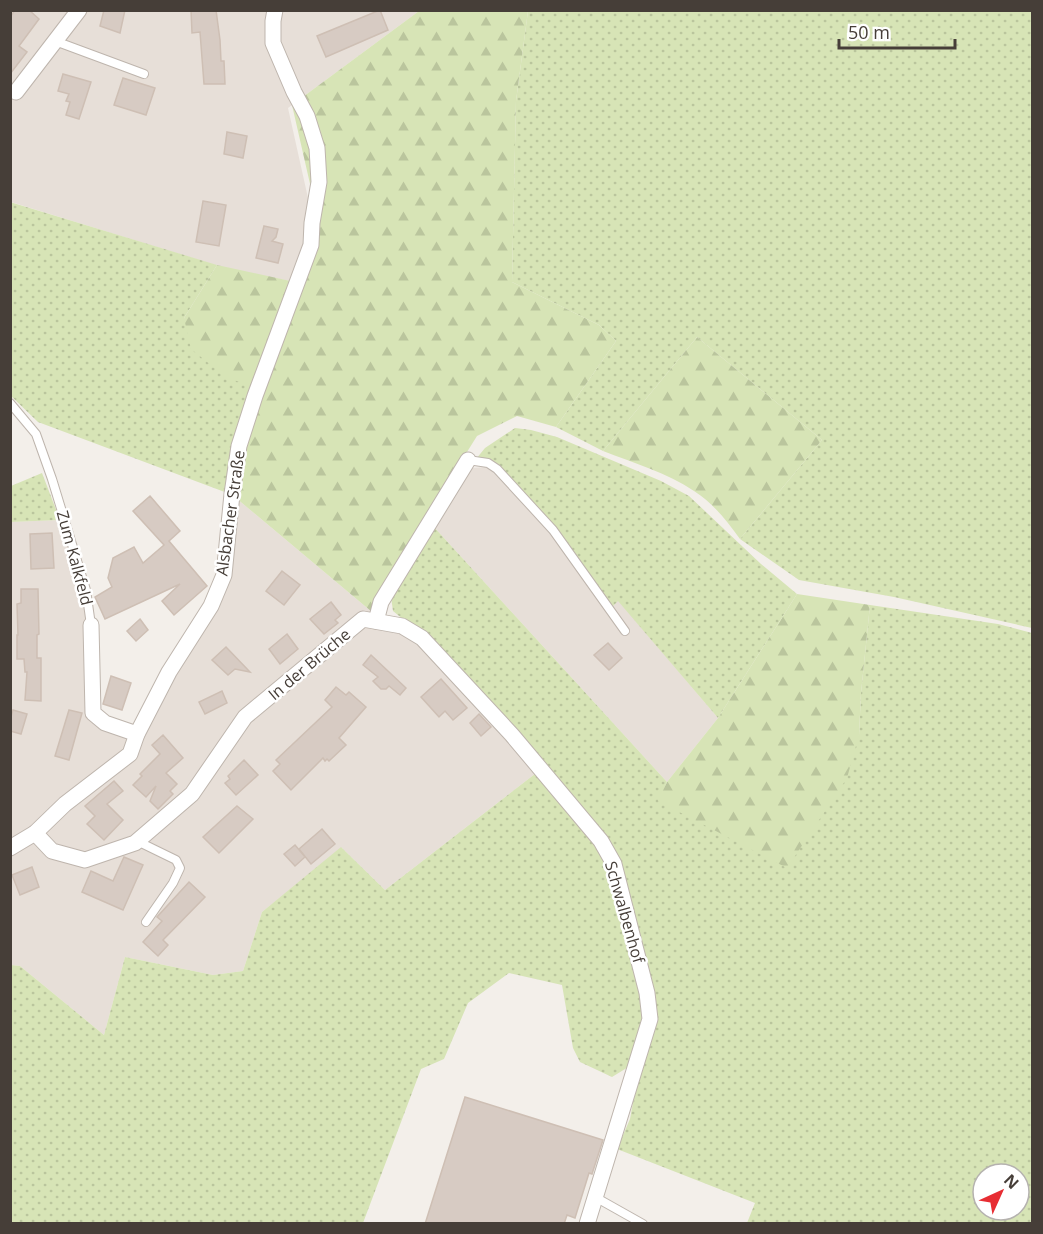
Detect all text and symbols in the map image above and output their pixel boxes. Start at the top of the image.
scale bar [839,12,954,50]
text: 50 m [848,20,890,44]
street label: Alsbacher Straße [210,449,250,577]
street label: Zum Kalkfeld [52,508,98,608]
street label: In der Brüche [263,623,355,705]
street label: Schwalbenhof [600,859,650,967]
north arrow [971,1162,1031,1222]
text: N [999,1169,1024,1194]

